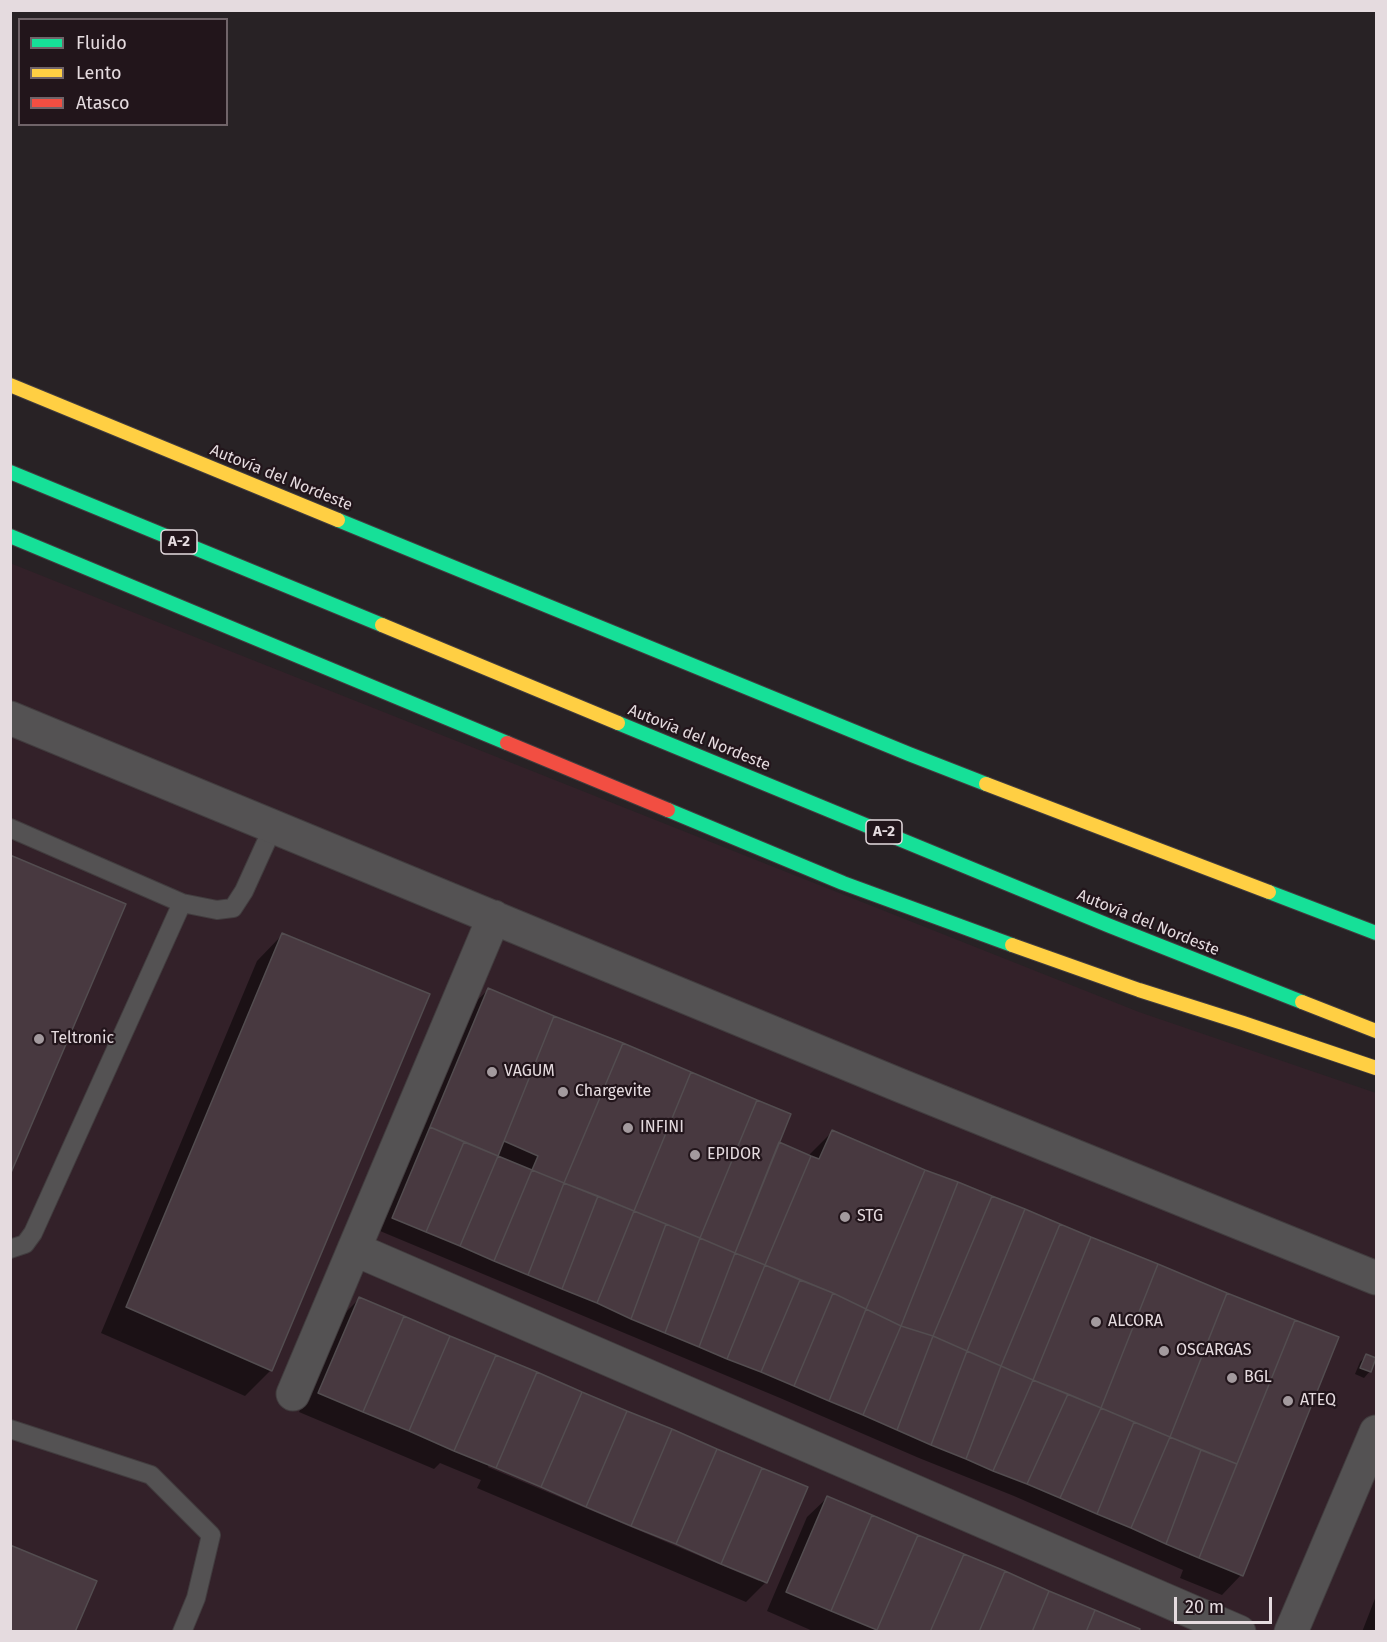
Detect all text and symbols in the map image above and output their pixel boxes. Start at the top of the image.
legend [18,18,228,126]
text: Fluido [76,32,127,54]
text: Lento [76,62,122,84]
text: Atasco [76,92,129,114]
street label: Autovía del Nordeste [207,441,355,515]
road number: A-2 [161,530,197,554]
street label: Autovía del Nordeste [625,701,773,775]
road number: A-2 [866,820,902,844]
street label: Autovía del Nordeste [1074,886,1222,960]
place label: Teltronic [51,1029,114,1049]
marker: Teltronic [32,1032,46,1046]
place label: VAGUM [504,1062,555,1082]
marker: VAGUM [485,1065,499,1079]
place label: Chargevite [575,1082,651,1102]
marker: Chargevite [556,1085,570,1099]
place label: INFINI [640,1118,684,1138]
marker: INFINI [621,1121,635,1135]
place label: EPIDOR [707,1145,761,1165]
marker: EPIDOR [688,1148,702,1162]
place label: STG [857,1207,883,1227]
marker: STG [838,1210,852,1224]
place label: ALCORA [1108,1312,1163,1332]
marker: ALCORA [1089,1315,1103,1329]
place label: OSCARGAS [1176,1341,1251,1361]
marker: OSCARGAS [1157,1344,1171,1358]
place label: BGL [1244,1368,1272,1388]
marker: BGL [1225,1371,1239,1385]
place label: ATEQ [1300,1391,1336,1411]
marker: ATEQ [1281,1394,1295,1408]
scale bar [1177,1585,1274,1623]
text: 20 m [1185,1596,1224,1618]

